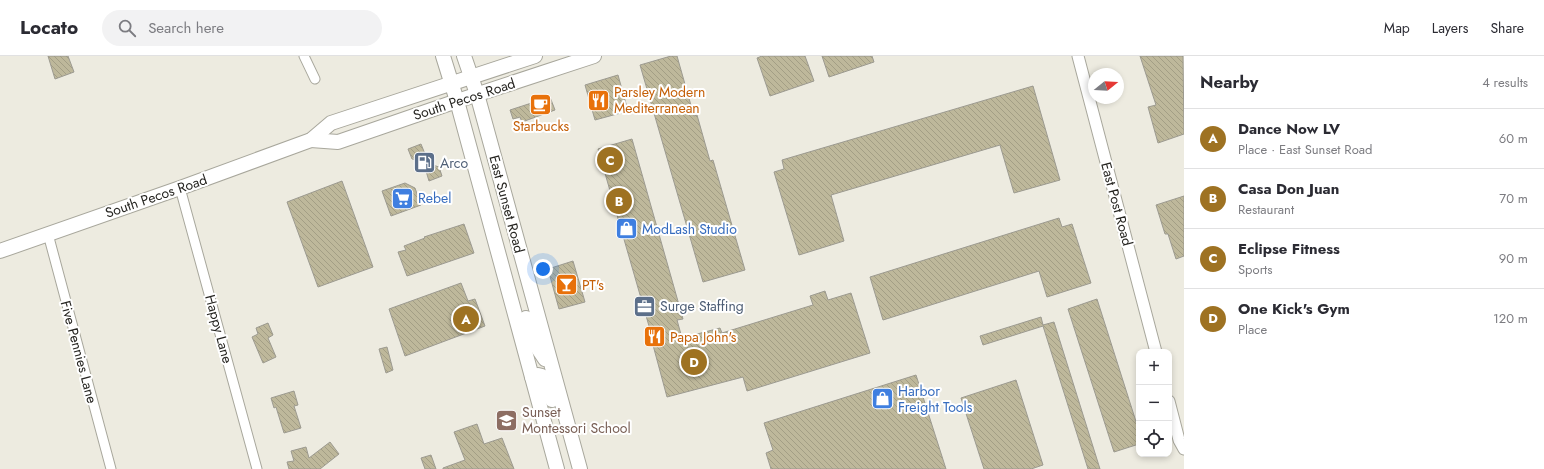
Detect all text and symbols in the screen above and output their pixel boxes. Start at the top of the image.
search box [102,10,382,46]
text: Locato [20,14,78,41]
icon: search [116,17,138,39]
text: Search here [148,17,224,39]
text: Map [1384,18,1410,38]
text: Layers [1432,18,1468,38]
text: Share [1490,18,1524,38]
north arrow [1088,68,1124,104]
text: Nearby [1200,70,1258,94]
street label: South Pecos Road [410,73,518,125]
text: 4 results [1482,73,1528,92]
place label: Parsley Modern Mediterranean [614,82,705,118]
restaurant icon: Parsley Modern Mediterranean [585,87,611,113]
cafe icon: Starbucks [528,91,554,117]
place label: Starbucks [513,116,570,136]
text: Dance Now LV [1238,118,1340,140]
text: A [1208,129,1218,148]
text: 60 m [1499,129,1528,148]
text: Place · East Sunset Road [1238,140,1372,159]
pin: C [597,145,623,175]
fuel station icon: Arco [412,150,438,176]
place label: Arco [440,153,469,173]
street label: East Sunset Road [484,153,530,255]
street label: East Post Road [1096,160,1138,248]
street label: South Pecos Road [102,169,210,223]
text: Casa Don Juan [1238,178,1339,200]
supermarket icon: Rebel [389,185,415,211]
pin: B [606,186,632,216]
place label: Rebel [418,188,451,208]
text: B [1209,189,1217,208]
text: 70 m [1499,189,1528,208]
text: Restaurant [1238,200,1294,219]
shop icon: ModLash Studio [614,216,640,242]
place label: ModLash Studio [642,219,737,239]
text: Eclipse Fitness [1238,238,1340,260]
text: C [1208,249,1218,268]
text: 90 m [1499,249,1528,268]
your location [533,259,553,279]
text: Sports [1238,260,1272,279]
bar icon: PT's [553,272,579,298]
place label: PT's [582,275,604,295]
street label: Happy Lane [200,292,238,366]
office icon: Surge Staffing [632,293,658,319]
place label: Surge Staffing [660,296,744,316]
street label: Five Pennies Lane [56,298,102,406]
text: One Kick's Gym [1238,298,1350,320]
pin: A [453,304,479,334]
text: D [1208,309,1218,328]
text: 120 m [1493,309,1528,328]
text: Place [1238,320,1267,339]
restaurant icon: Papa John's [641,324,667,350]
place label: Papa John's [670,327,737,347]
pin: D [681,347,707,377]
map controls [1136,349,1172,457]
button: + [1136,349,1172,385]
place label: Harbor Freight Tools [898,381,973,417]
button: − [1136,385,1172,421]
shop icon: Harbor Freight Tools [869,386,895,412]
place label: Sunset Montessori School [522,402,631,438]
school or university icon: Sunset Montessori School [493,407,519,433]
button: locate [1136,421,1172,457]

